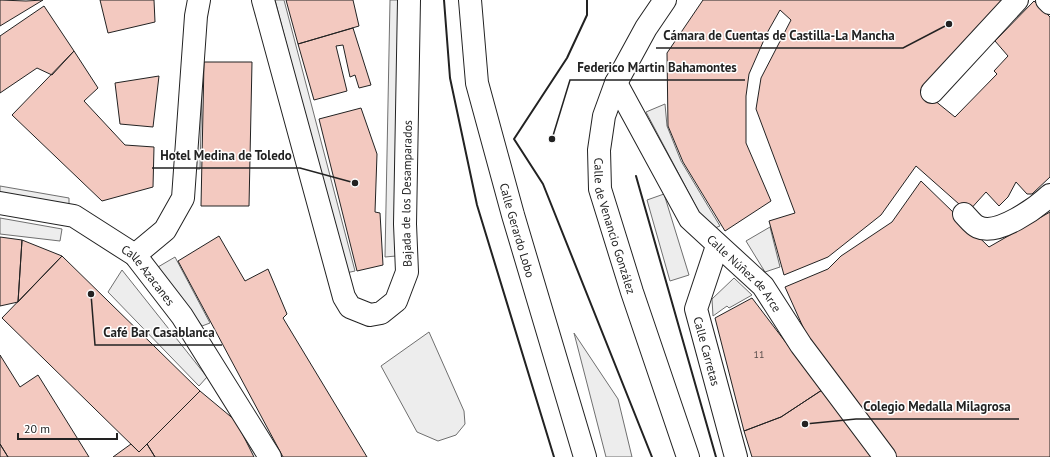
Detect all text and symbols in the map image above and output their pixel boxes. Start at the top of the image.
callout: Cámara de Cuentas de Castilla-La Mancha [656,23,903,48]
text: Cámara de Cuentas de Castilla-La Mancha [663,27,895,44]
callout: Federico Martin Bahamontes [570,55,745,80]
text: Federico Martin Bahamontes [577,59,737,76]
street label: Bajada de los Desamparados [397,120,414,267]
callout: Hotel Medina de Toledo [152,143,300,168]
text: Hotel Medina de Toledo [160,147,292,164]
street label: Calle de Venancio González [592,158,640,296]
street label: Calle Gerardo Lobo [497,181,539,279]
street label: Calle Núñez de Arce [704,231,785,315]
street label: Calle Azacanes [119,241,178,308]
street label: Calle Carretas [691,315,724,387]
callout: Café Bar Casablanca [95,320,222,345]
text: Café Bar Casablanca [103,324,215,341]
house number: 11 [754,348,764,361]
callout: Colegio Medalla Milagrosa [856,394,1019,419]
text: Colegio Medalla Milagrosa [863,398,1011,415]
scale bar [18,415,117,441]
text: 20 m [24,421,50,436]

